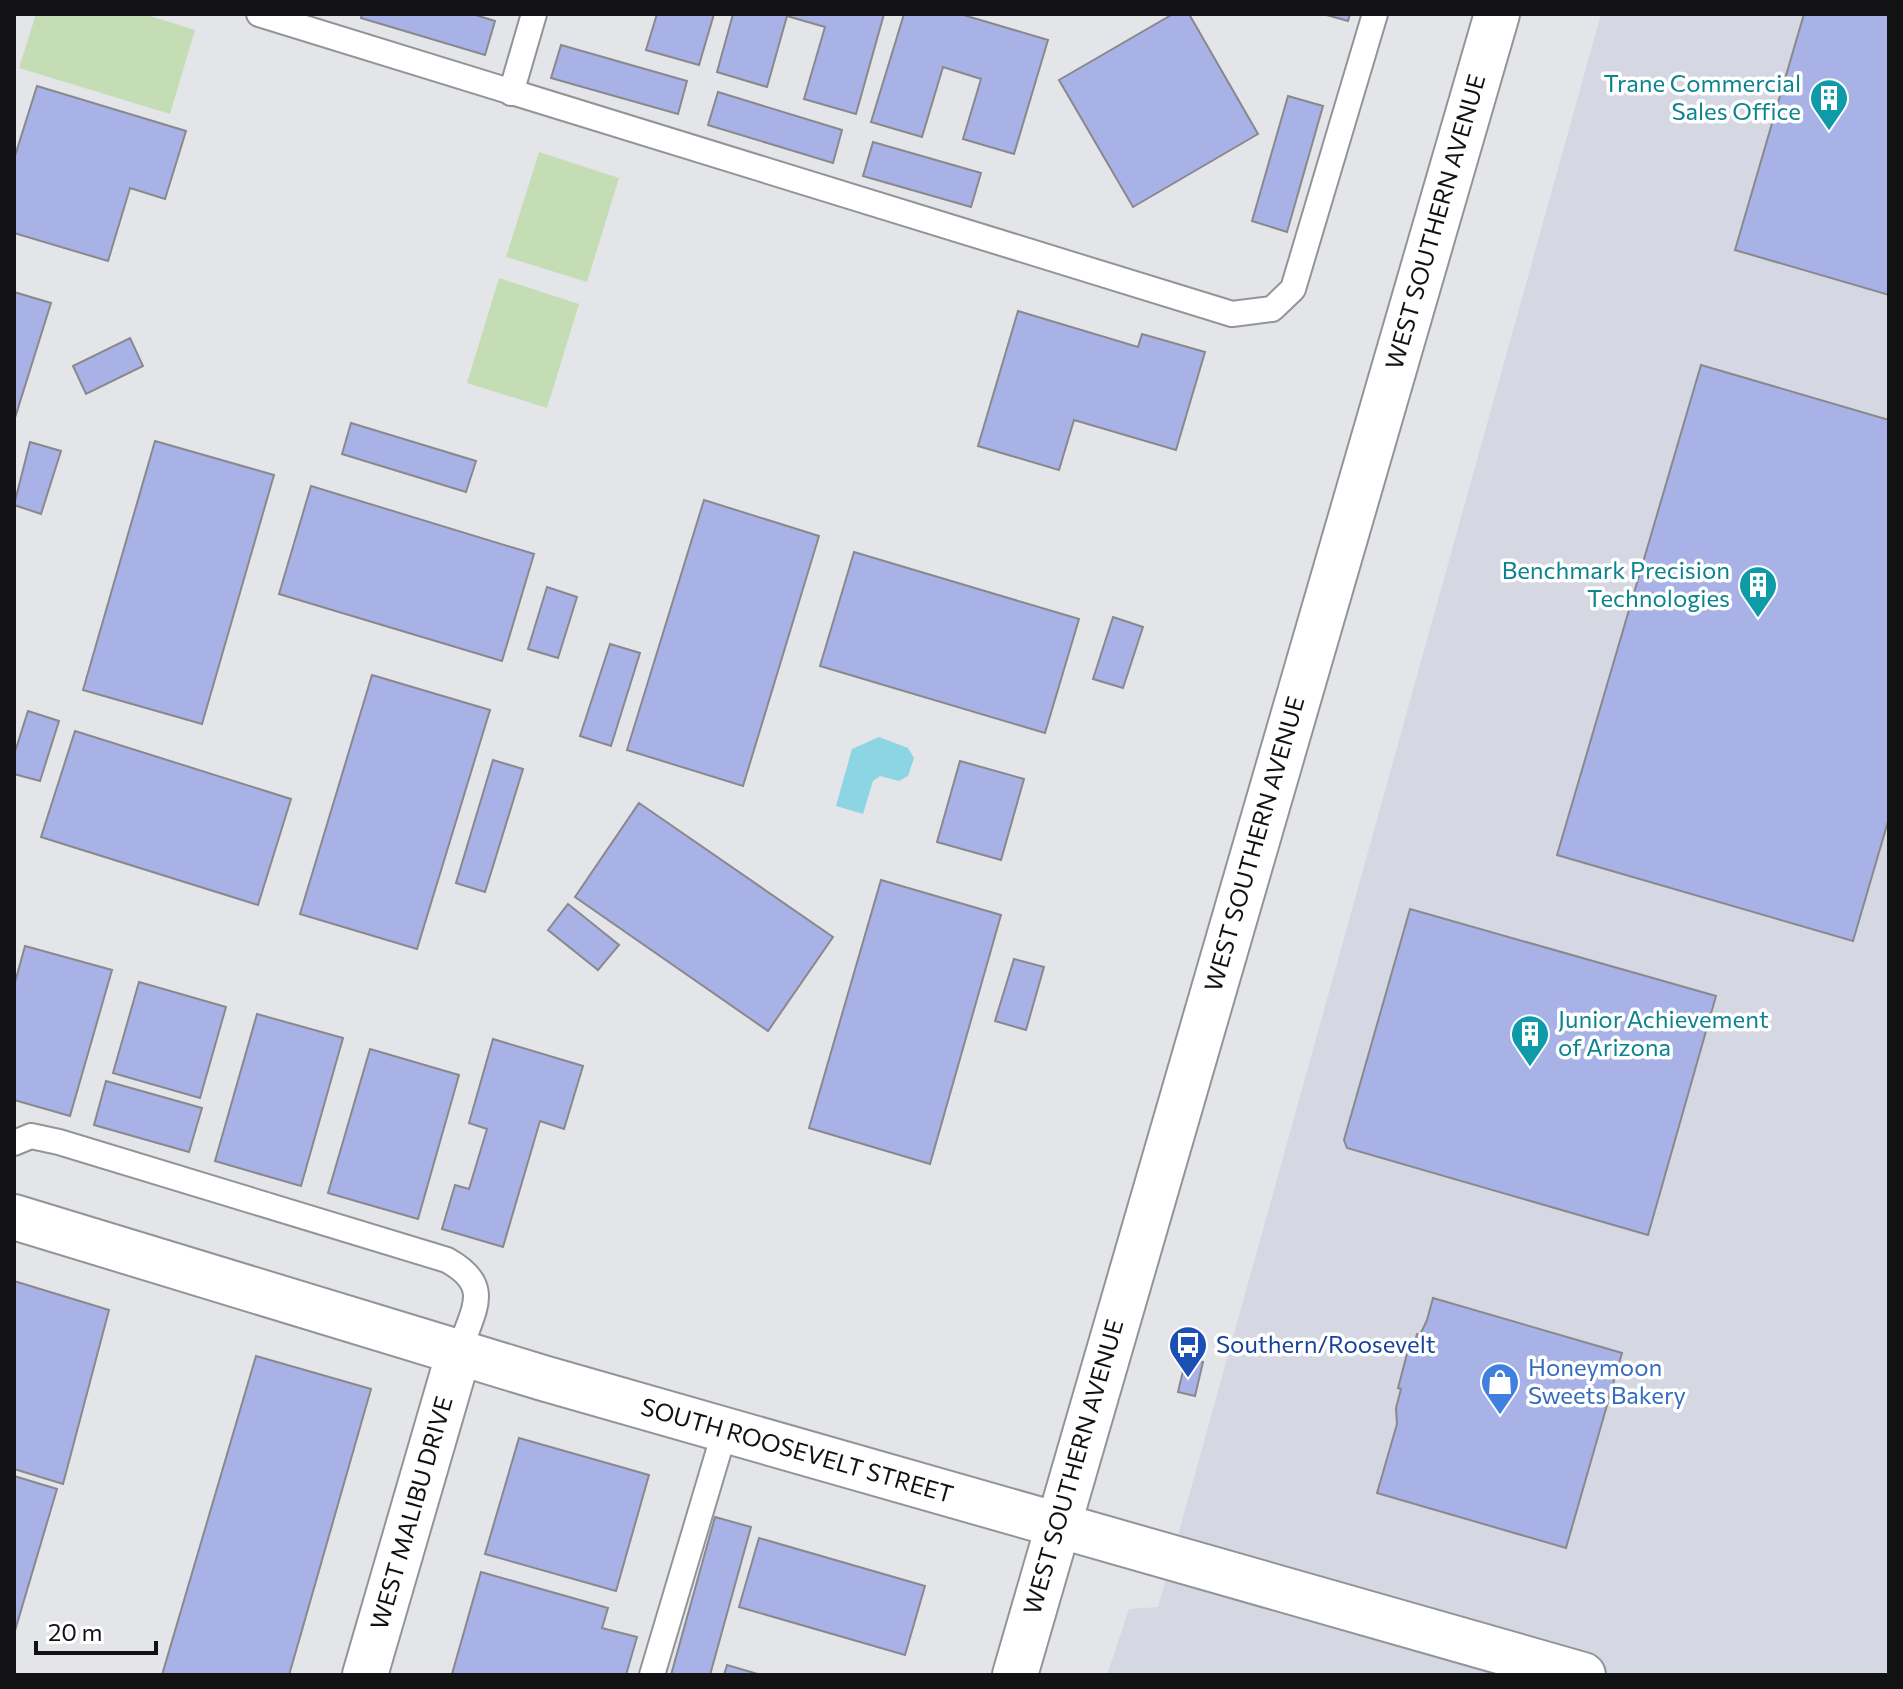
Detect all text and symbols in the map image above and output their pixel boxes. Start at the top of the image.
place label: Trane Commercial Sales Office [1604,68,1801,125]
street label: WEST SOUTHERN AVENUE [1379,71,1491,372]
building icon: Trane Commercial Sales Office [1808,77,1850,132]
place label: Benchmark Precision Technologies [1502,555,1730,612]
building icon: Benchmark Precision Technologies [1737,564,1779,619]
street label: WEST SOUTHERN AVENUE [1198,693,1310,994]
place label: Junior Achievement of Arizona [1558,1004,1769,1061]
building icon: Junior Achievement of Arizona [1509,1013,1551,1068]
street label: WEST SOUTHERN AVENUE [1017,1316,1129,1617]
bus stop icon: Southern/Roosevelt [1167,1324,1209,1379]
place label: Southern/Roosevelt [1216,1329,1436,1358]
place label: Honeymoon Sweets Bakery [1528,1352,1686,1409]
shop icon: Honeymoon Sweets Bakery [1479,1361,1521,1416]
street label: SOUTH ROOSEVELT STREET [638,1391,957,1508]
street label: WEST MALIBU DRIVE [363,1393,458,1633]
scale bar [36,1605,156,1655]
text: 20 m [48,1617,102,1646]

